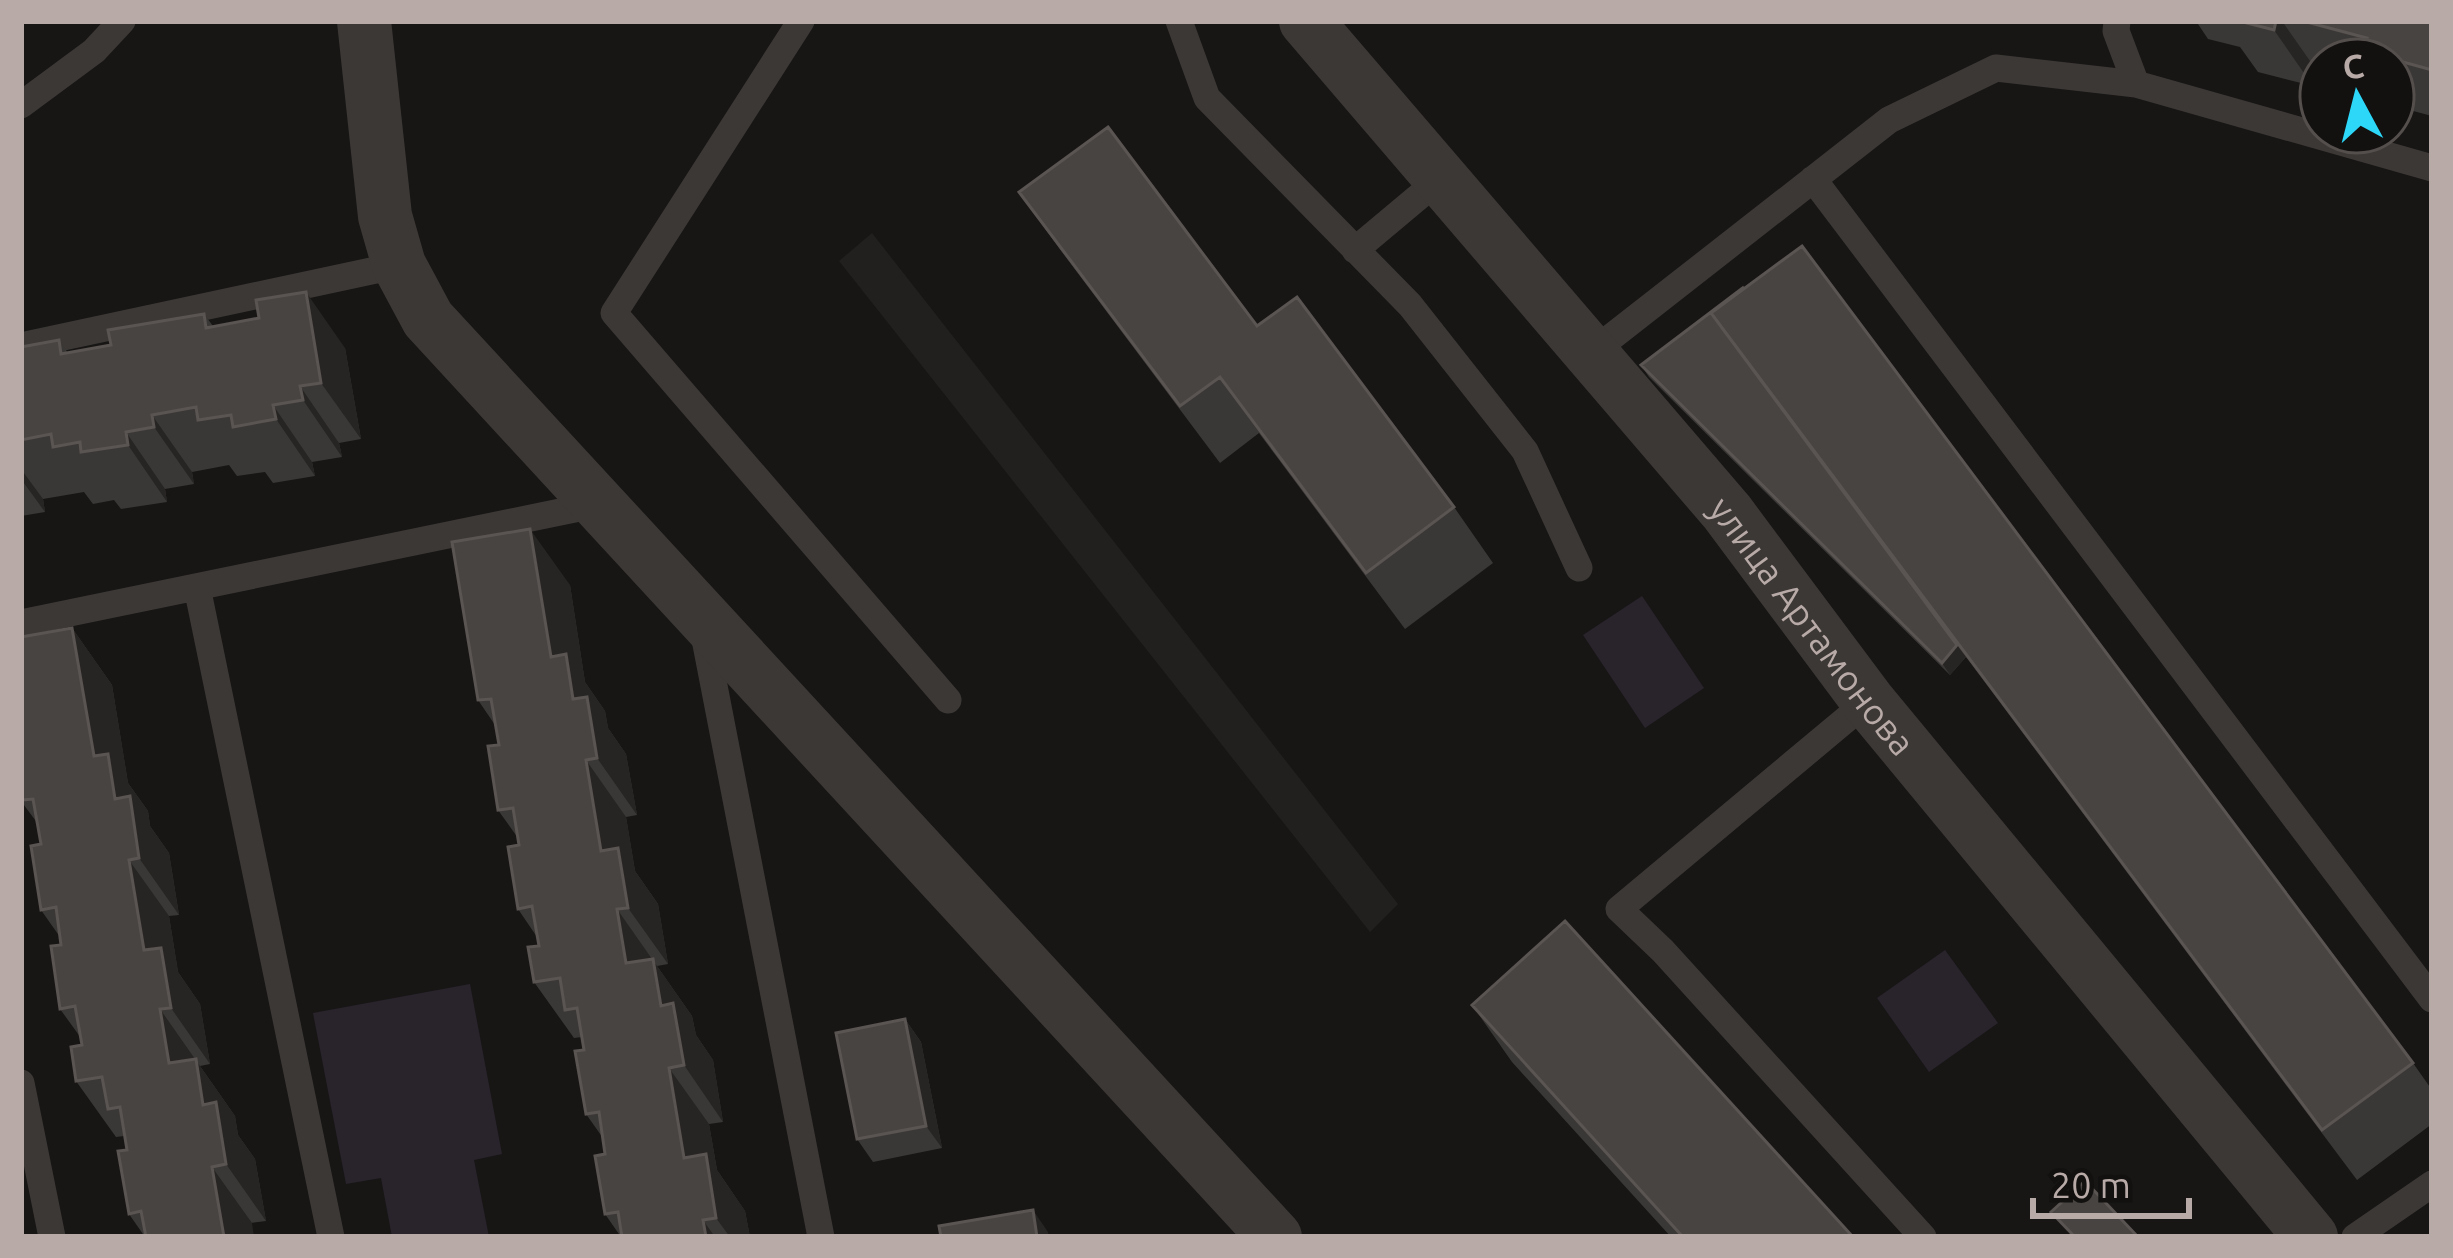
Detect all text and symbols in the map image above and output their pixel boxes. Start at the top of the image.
north arrow [2297,36,2417,156]
text: С [2341,46,2366,85]
street label: улица Артамонова [1702,488,1924,763]
scale bar [2033,1144,2189,1218]
text: 20 m [2051,1164,2131,1205]

